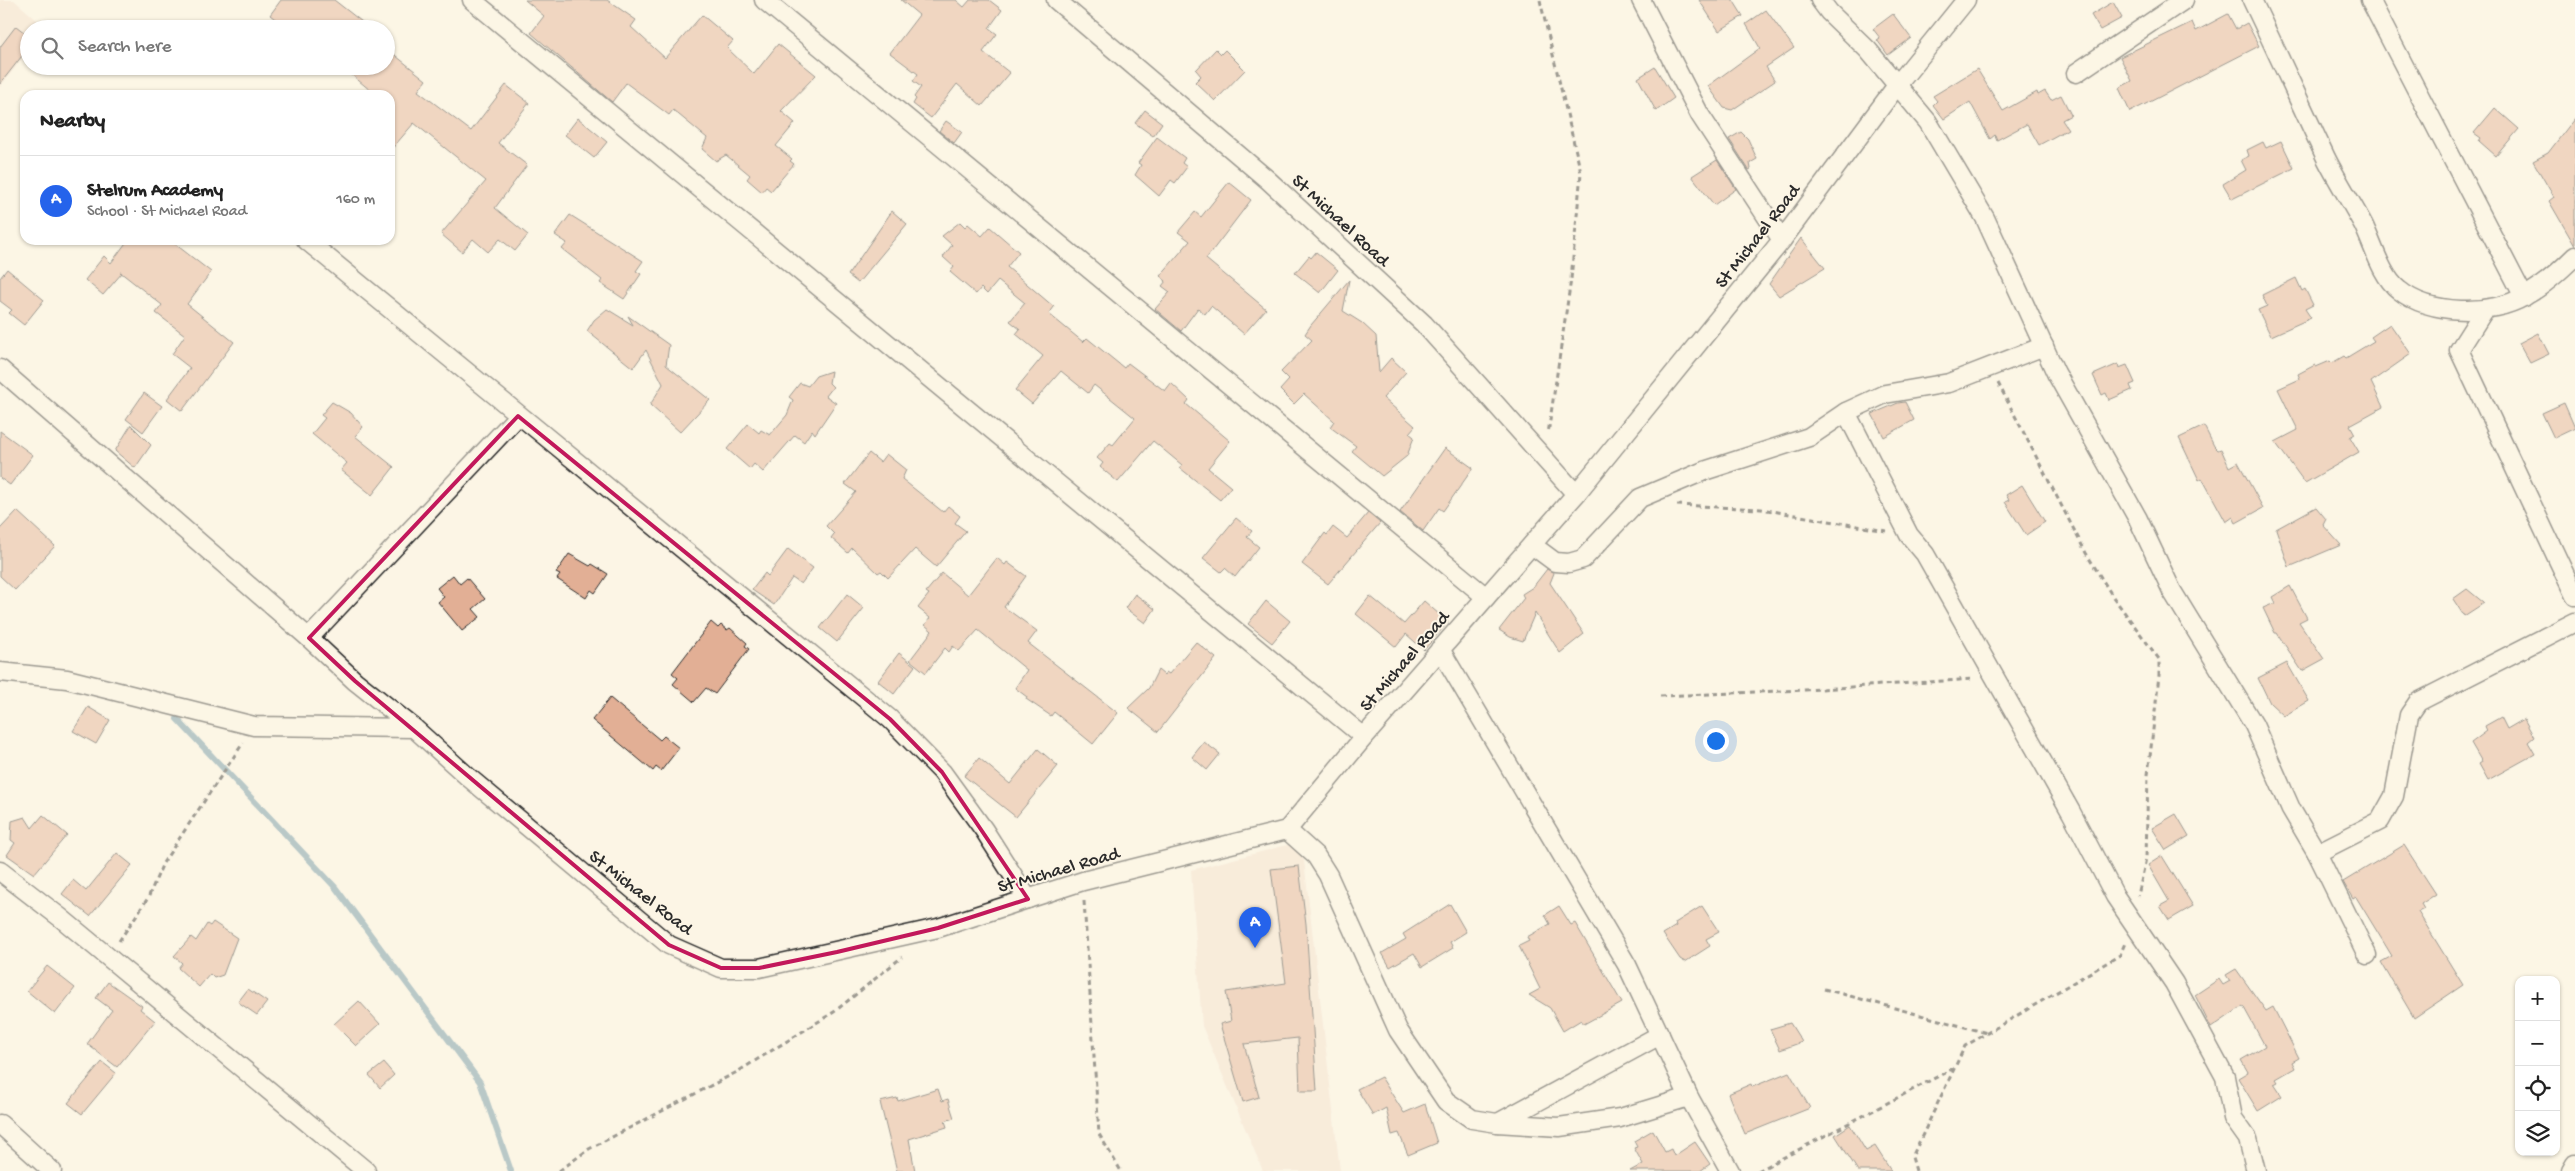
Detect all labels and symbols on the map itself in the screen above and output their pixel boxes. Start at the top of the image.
street label: St Michael Road [1286,170,1395,274]
street label: St Michael Road [1711,179,1808,294]
street label: St Michael Road [1356,606,1457,717]
your location [1703,728,1729,754]
street label: St Michael Road [995,842,1124,900]
street label: St Michael Road [583,846,698,943]
pin: A [1239,907,1271,948]

